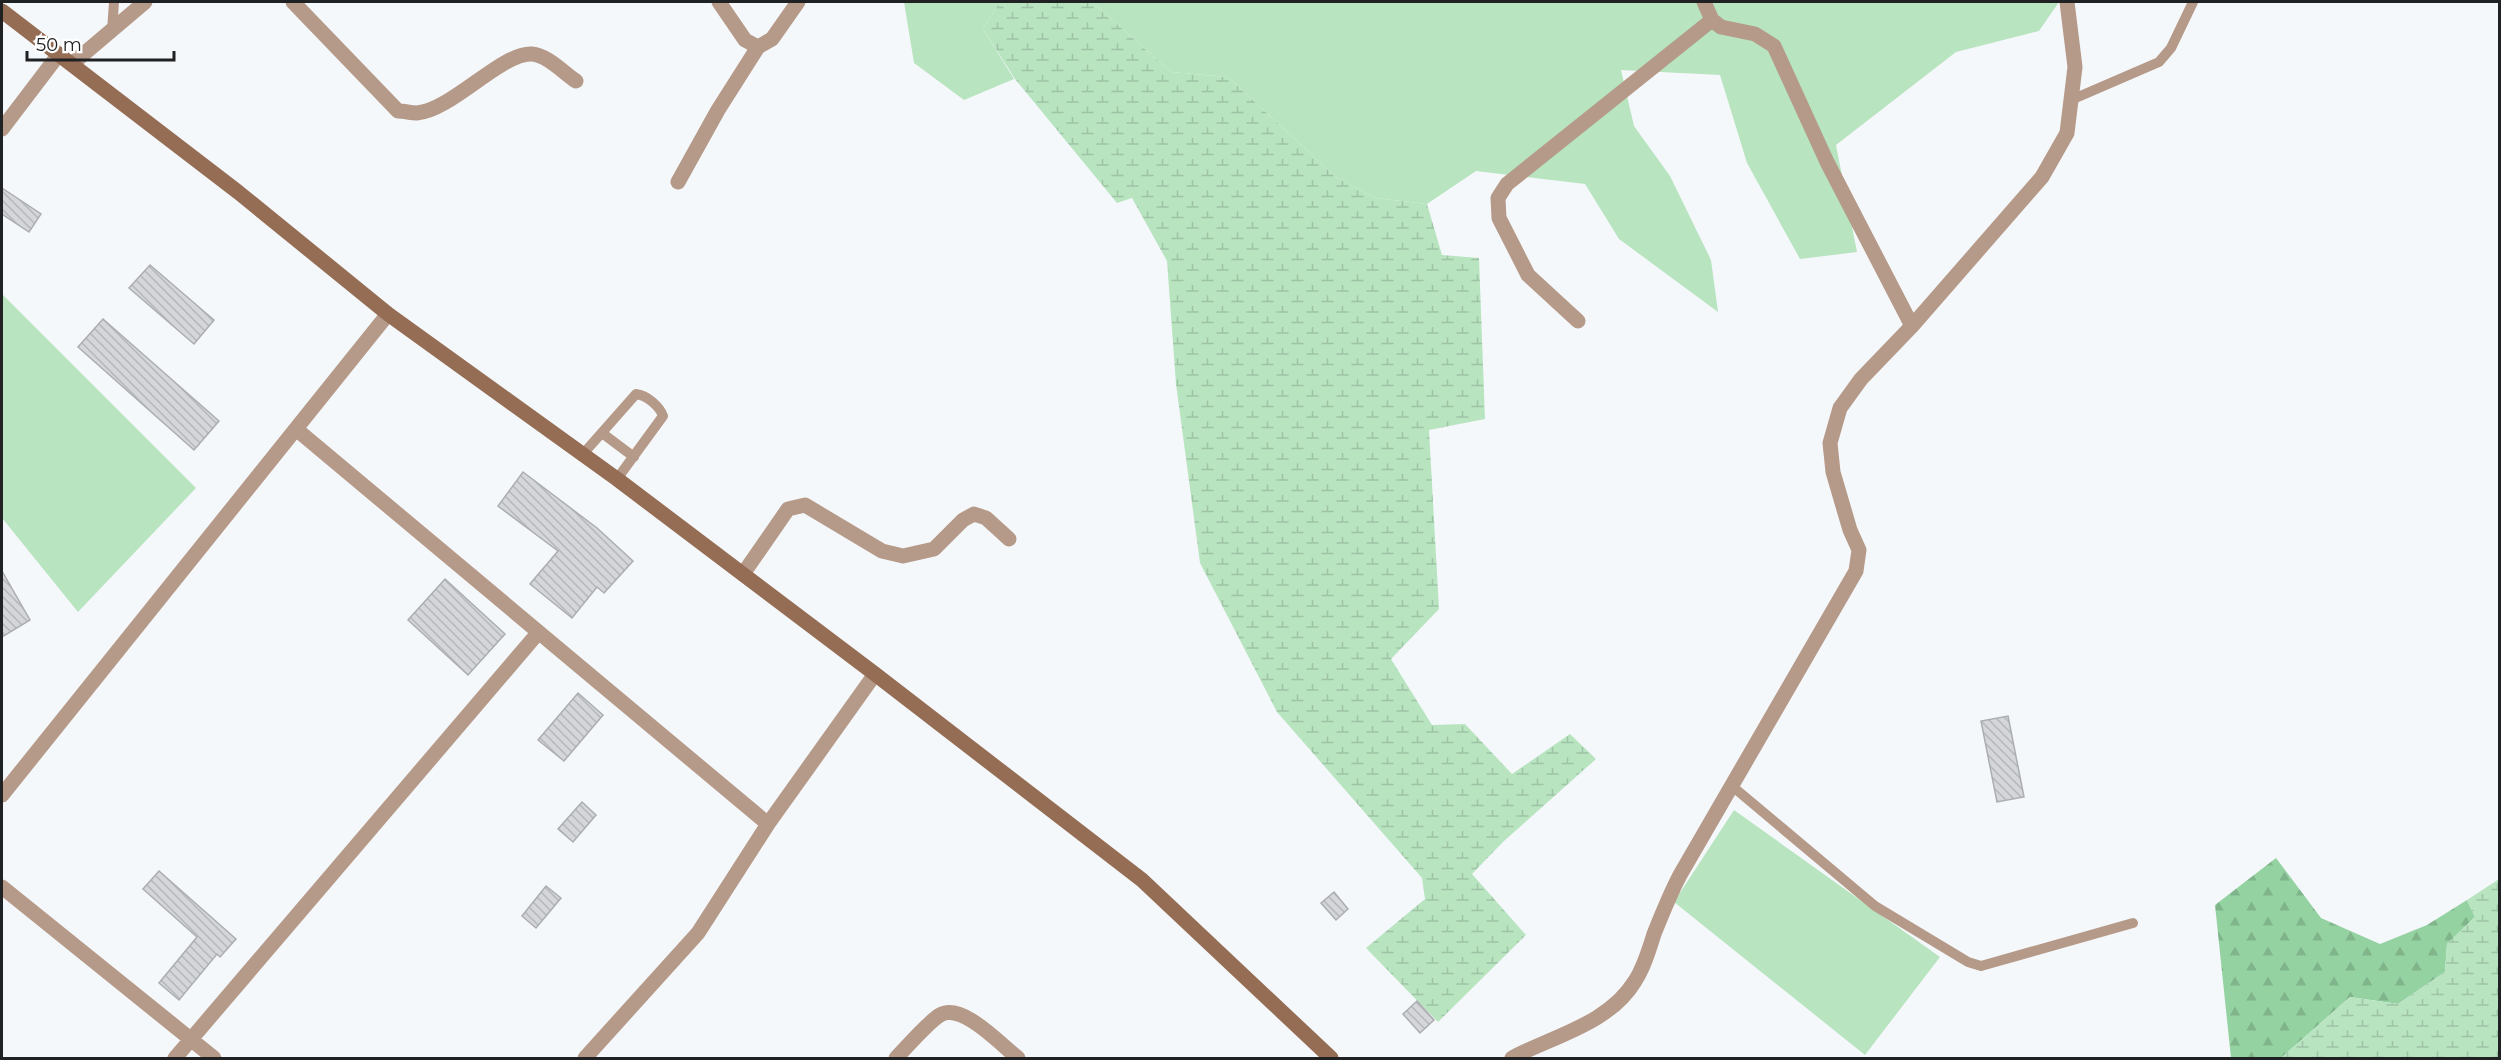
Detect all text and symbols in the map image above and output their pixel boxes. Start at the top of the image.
scale bar [27,24,174,62]
text: 50 m [36,34,82,56]

